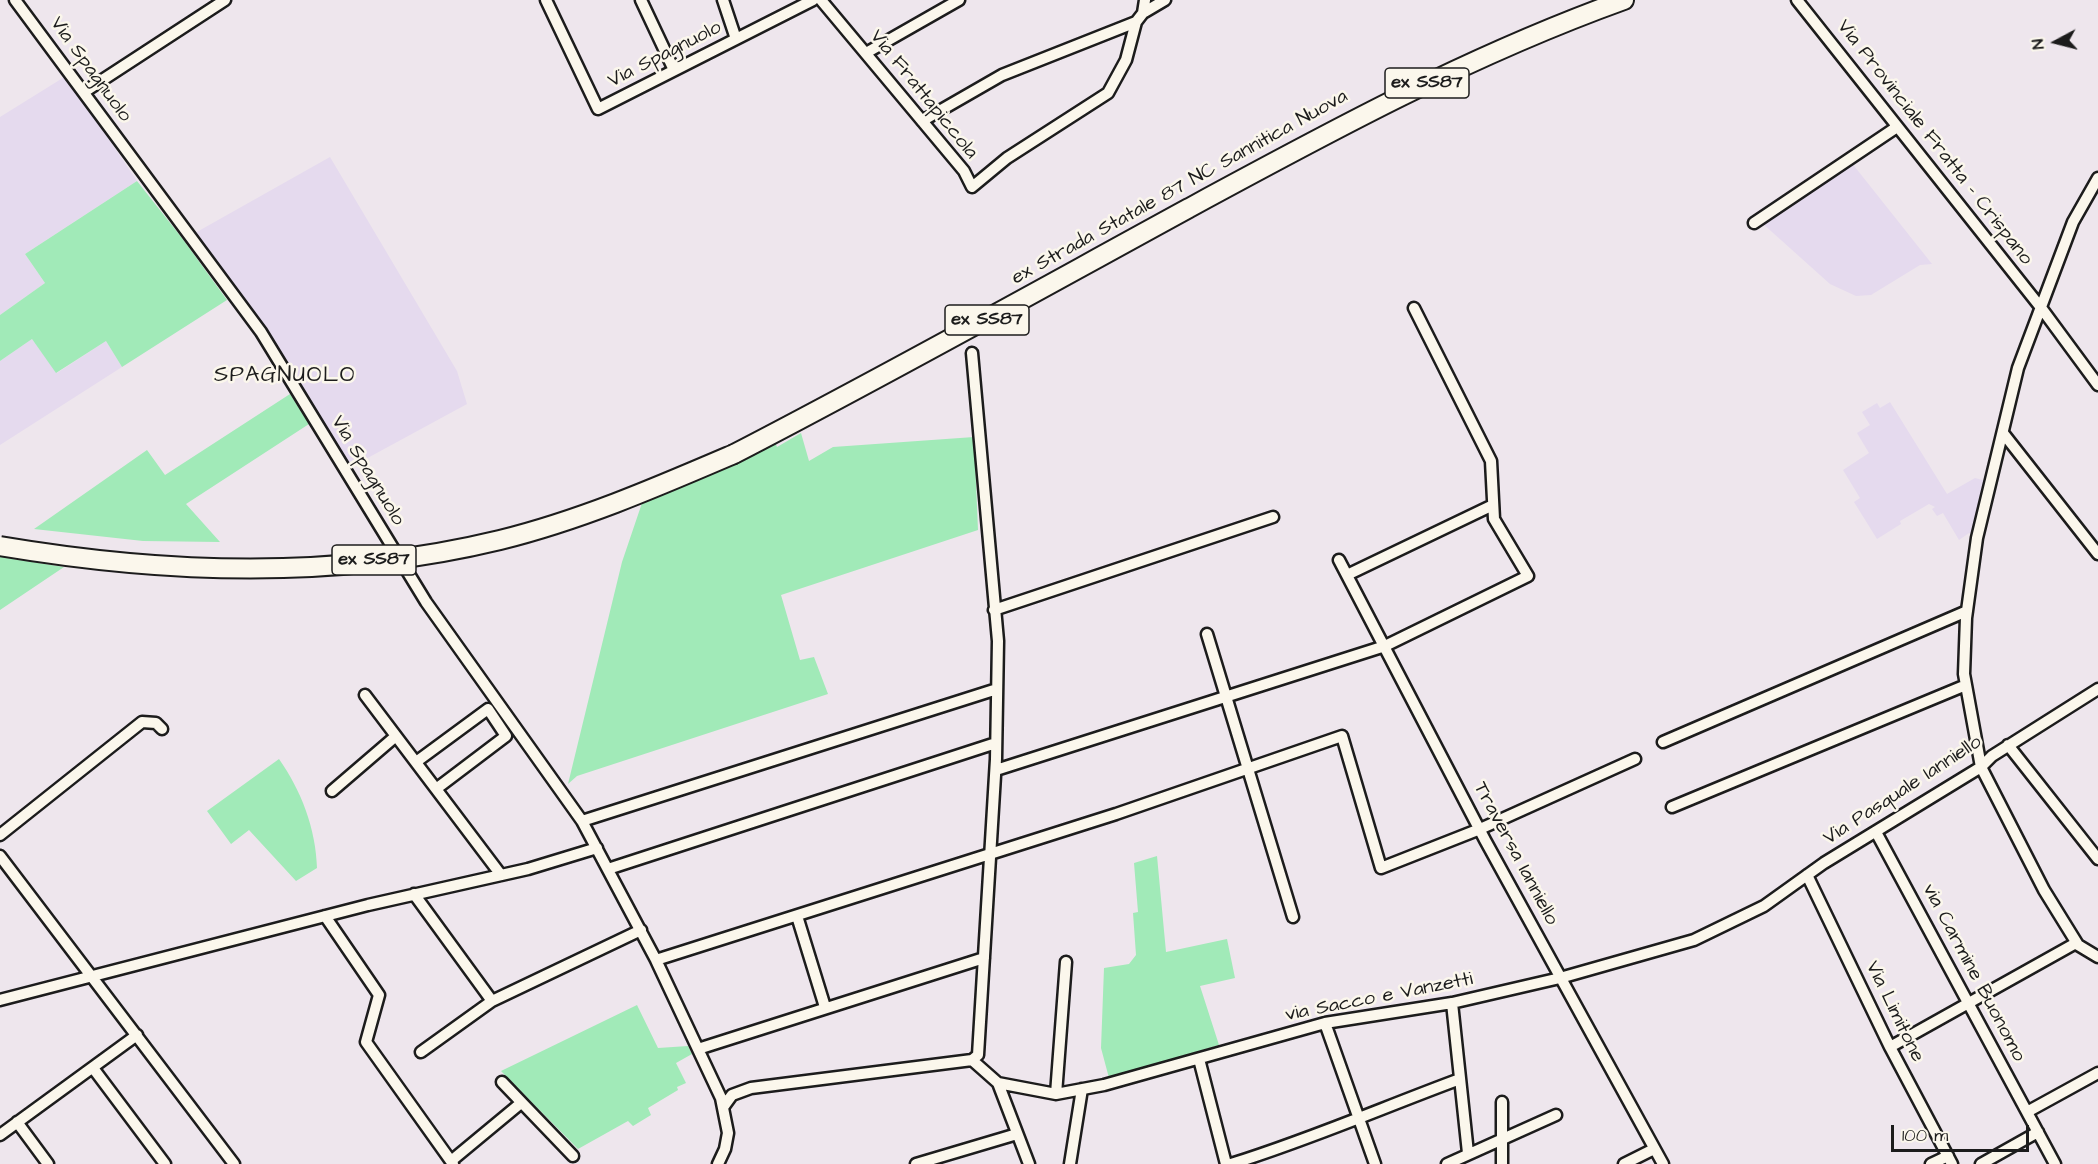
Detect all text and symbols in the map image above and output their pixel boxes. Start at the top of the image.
north arrow [2026,12,2086,72]
street label: Via Spagnuolo [44,13,136,127]
street label: Via Spagnuolo [604,16,726,94]
street label: Via Provinciale Fratta - Crispano [1831,16,2037,270]
street label: Via Frattapiccola [864,26,982,164]
text: N [2027,38,2050,51]
road number: ex SS87 [1385,68,1469,98]
street label: ex Strada Statale 87 NC Sannitica Nuova [1008,85,1352,291]
road number: ex SS87 [945,305,1029,335]
district label: SPAGNUOLO [214,363,356,389]
street label: Via Spagnuolo [325,412,409,530]
road number: ex SS87 [332,545,416,575]
street label: Via Pasquale Ianniello [1819,731,1987,851]
street label: Traversa Ianniello [1467,778,1563,930]
street label: via Carmine Buonomo [1916,880,2030,1066]
street label: Via Limitone [1859,958,1929,1066]
street label: via Sacco e Vanzetti [1283,968,1475,1028]
scale bar [1894,1113,2032,1151]
text: 100 m [1902,1123,1948,1148]

